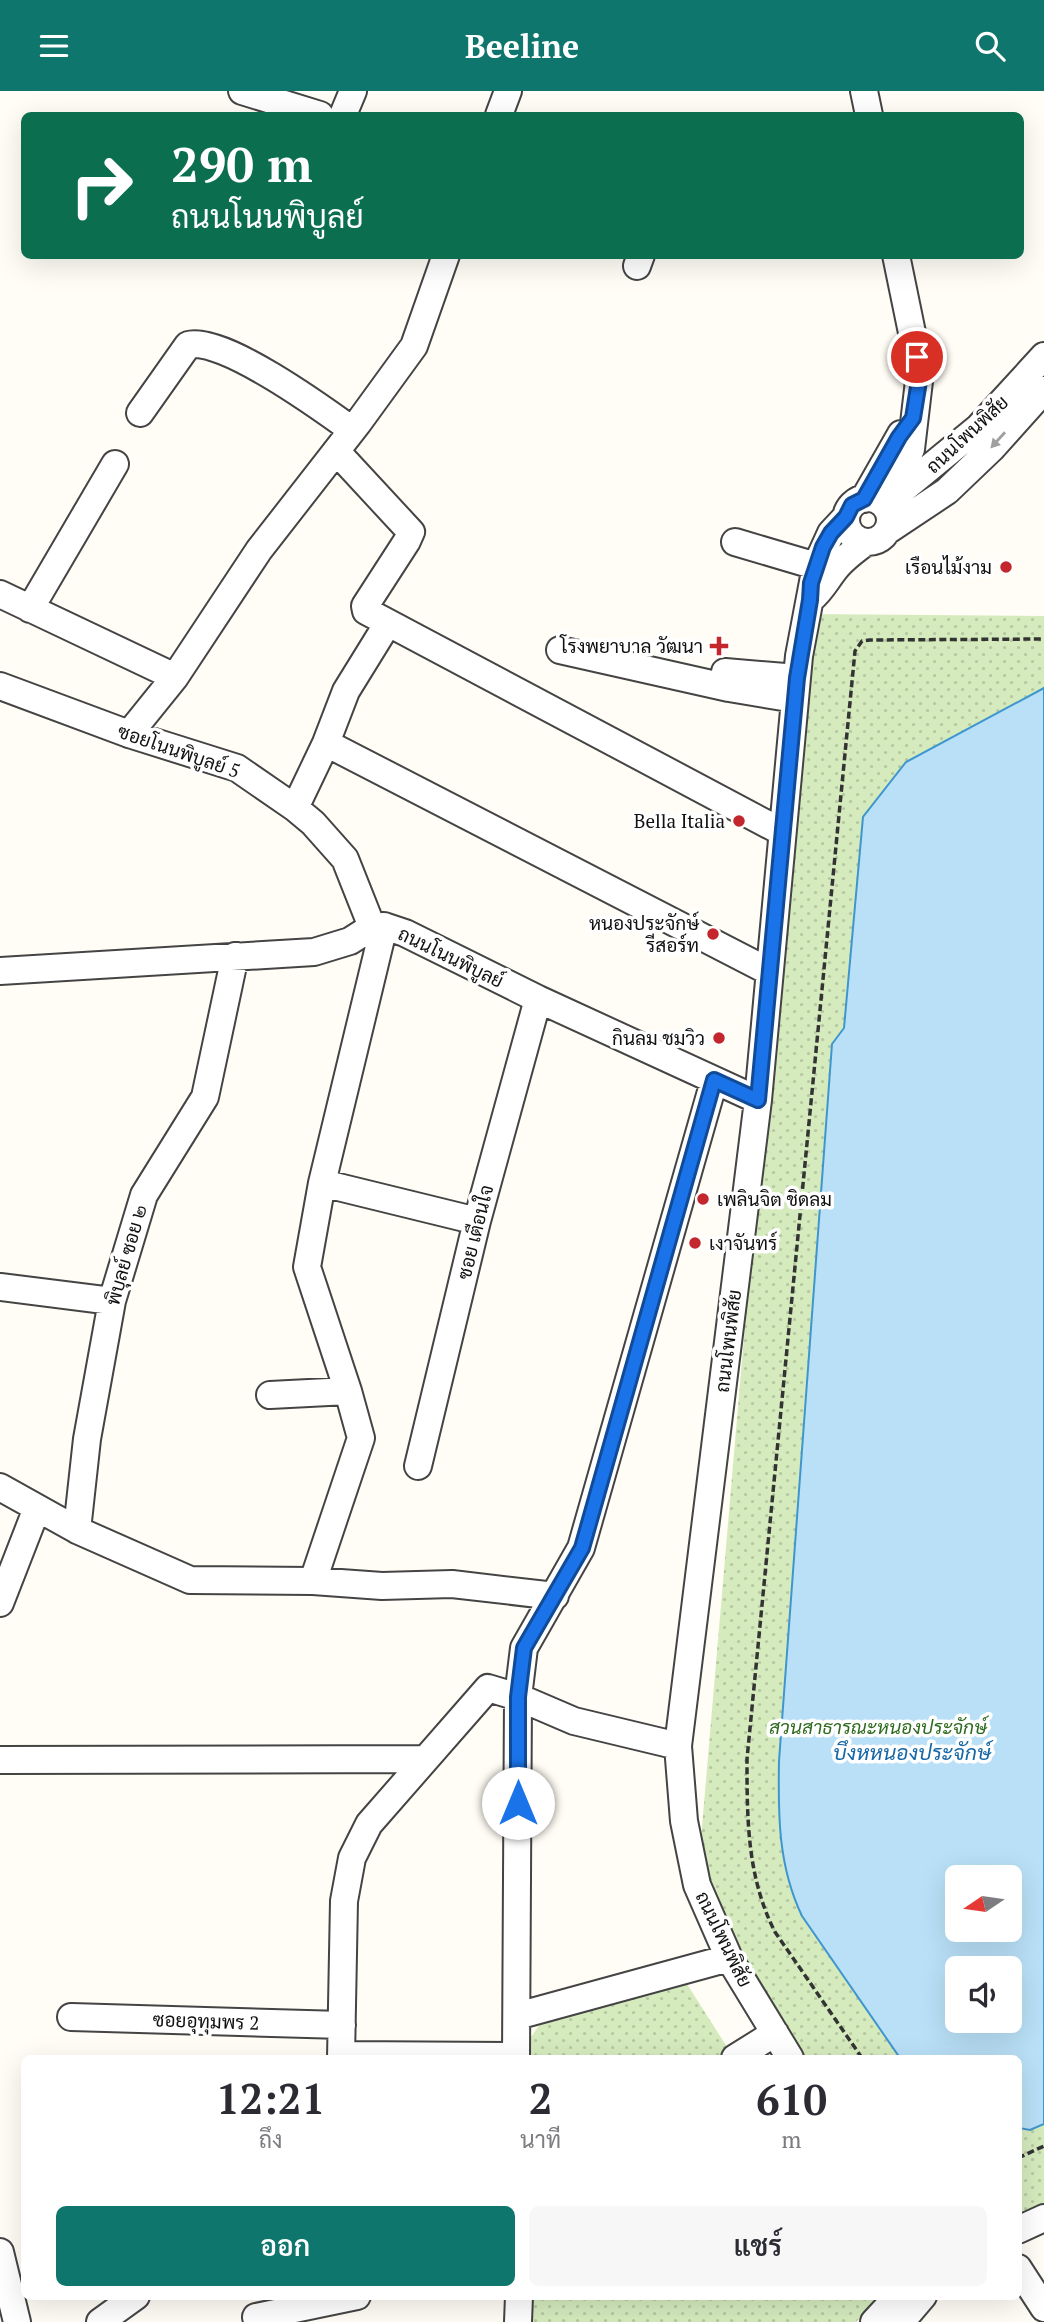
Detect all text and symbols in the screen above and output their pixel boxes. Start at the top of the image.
text: Beeline [465,25,579,67]
icon: menu [35,27,73,65]
icon: search [971,27,1009,65]
text: 290 m [171,131,313,196]
icon: right [56,140,147,231]
text: ถนนโนนพิบูลย์ [171,195,364,237]
pin [887,327,947,387]
icon: arrive [898,338,936,376]
street label: ถนนโพนพิสัย [920,389,1013,478]
one-way arrow [991,432,1007,449]
place label: เรือนไม้งาม [905,554,992,579]
marker: เรือนไม้งาม [998,559,1014,575]
place label: โรงพยาบาล วัฒนา [559,633,703,658]
marker: โรงพยาบาล วัฒนา [709,636,729,656]
street label: ซอยโนนพิบูลย์ 5 [114,718,244,785]
place label: Bella Italia [634,808,725,833]
marker: Bella Italia [731,813,747,829]
place label: หนองประจักษ์ รีสอร์ท [589,910,700,957]
street label: ถนนโนนพิบูลย์ [393,920,508,995]
marker: หนองประจักษ์ รีสอร์ท [705,926,721,942]
place label: กินลม ชมวิว [612,1025,705,1050]
marker: กินลม ชมวิว [711,1030,727,1046]
street label: ซอย เตือนใจ [451,1182,498,1282]
place label: เพลินจิต ชิดลม [717,1186,832,1211]
marker: เพลินจิต ชิดลม [695,1191,711,1207]
street label: พิบุลย์ ซอย ๒ [99,1202,153,1308]
place label: เงาจันทร์ [709,1230,777,1255]
marker: เงาจันทร์ [687,1235,703,1251]
street label: ถนนโพนพิสัย [709,1288,746,1394]
park label: สวนสาธารณะหนองประจักษ์ [769,1714,990,1739]
water label: บึงหหนองประจักษ์ [833,1738,994,1766]
position arrow [481,1766,555,1840]
north arrow [945,1865,1022,1943]
map controls [945,1865,1022,2033]
street label: ถนนโพนพิสัย [690,1887,758,1991]
button: sound [945,1956,1022,2033]
street label: ซอยอุทุมพร 2 [152,2006,260,2036]
text: 12:21 [216,2070,325,2126]
text: 2 [529,2070,552,2126]
text: 610 [756,2071,827,2127]
text: ถึง [259,2124,282,2155]
text: นาที [520,2124,561,2155]
text: m [782,2124,801,2155]
button: ออก [56,2206,515,2286]
button: แชร์ [529,2206,987,2286]

